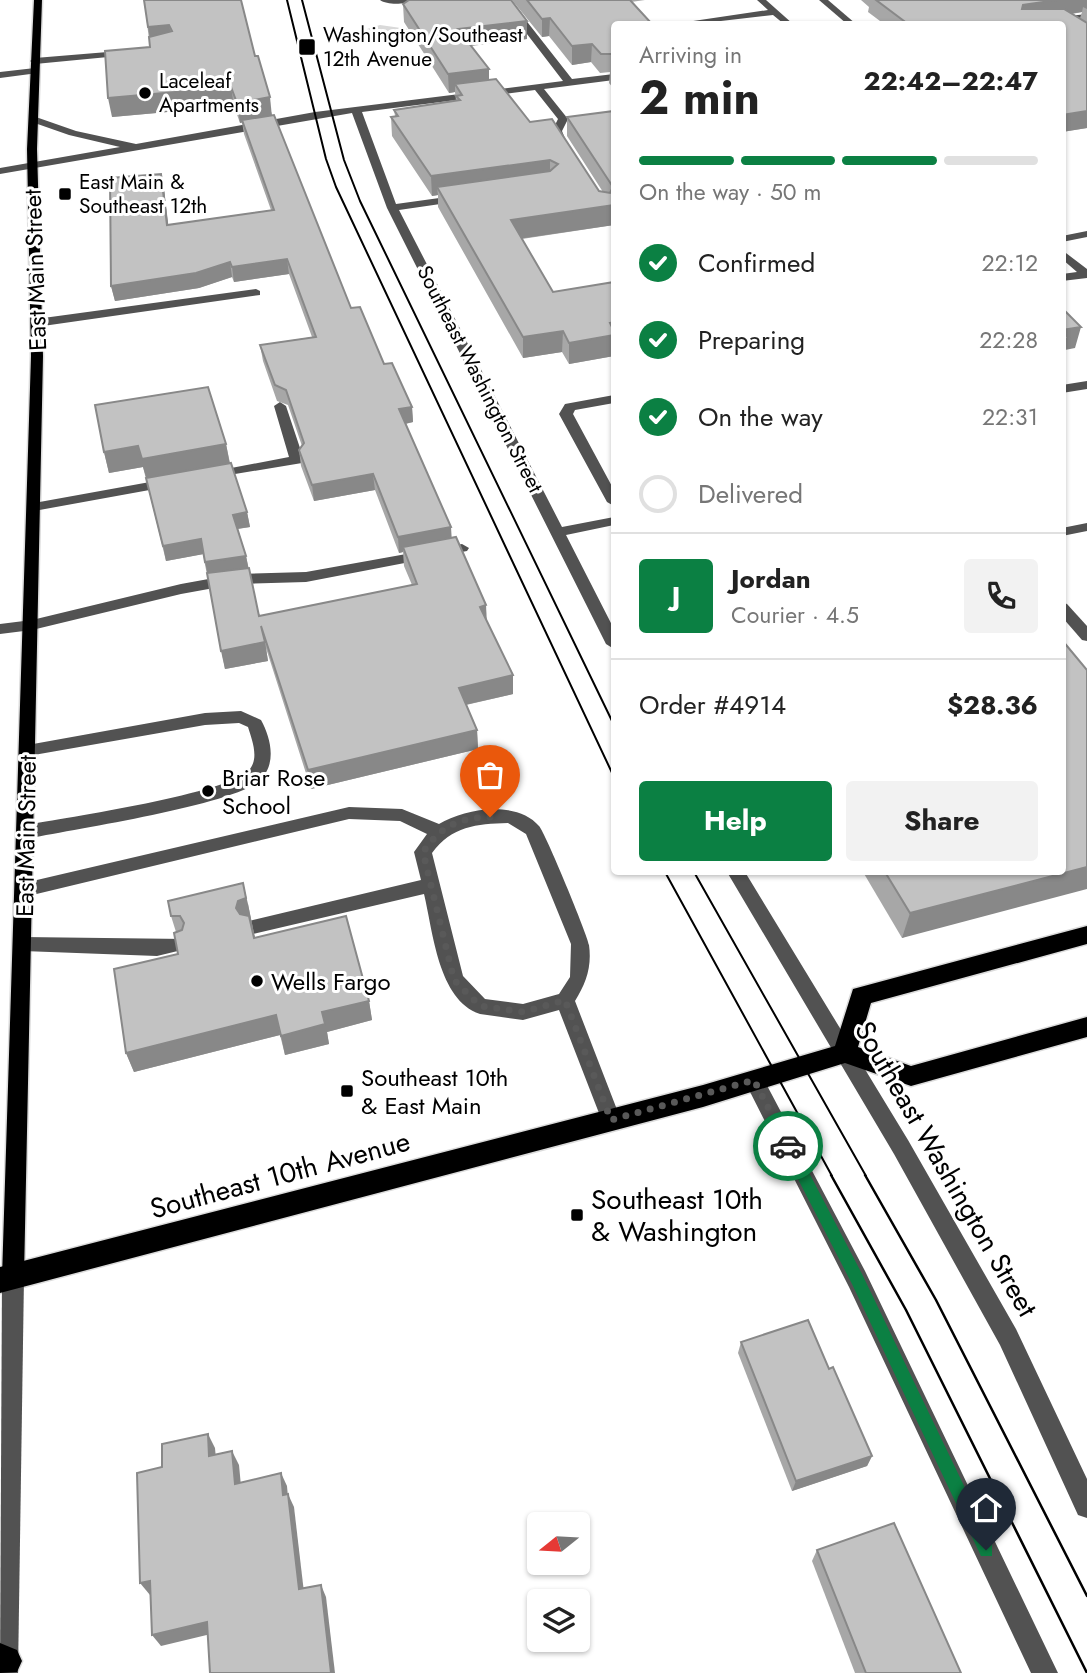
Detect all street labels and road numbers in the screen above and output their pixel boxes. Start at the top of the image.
street label: East Main Street [15,188,55,351]
street label: Southeast Washington Street [410,260,550,498]
street label: East Main Street [7,755,45,917]
street label: Southeast Washington Street [844,1014,1048,1325]
street label: Southeast 10th Avenue [146,1121,414,1229]

